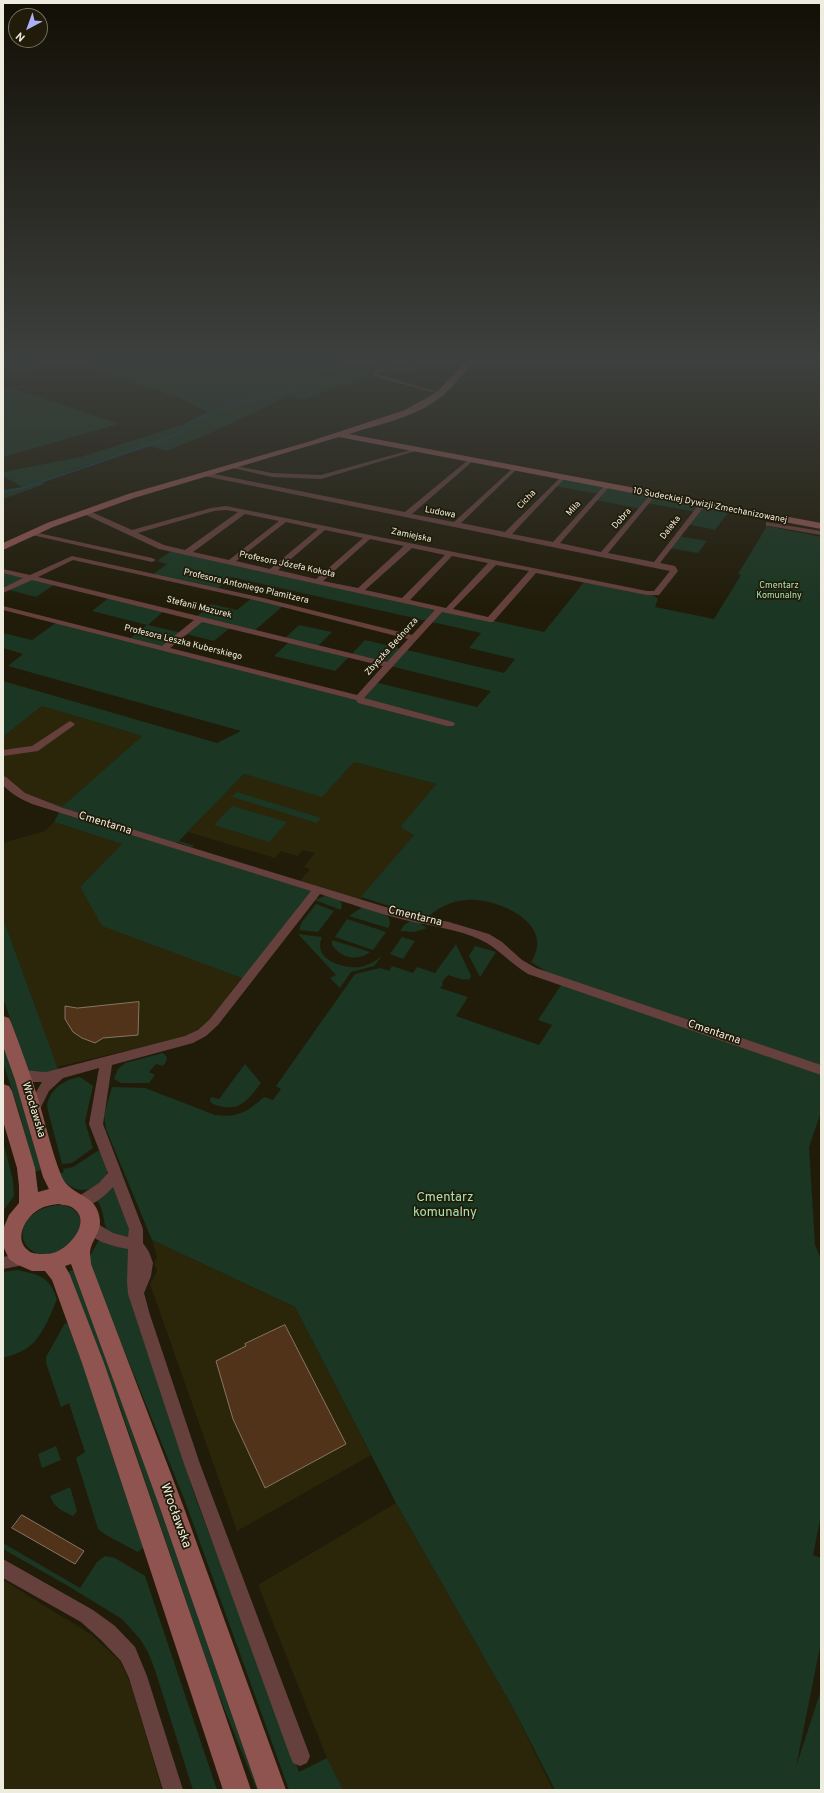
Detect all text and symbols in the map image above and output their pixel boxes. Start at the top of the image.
north arrow [8,8,48,48]
text: N [13,28,28,44]
street label: 10 Sudeckiej Dywizji Zmechanizowanej [632,486,788,526]
street label: Cicha [515,488,539,512]
street label: Miła [564,499,584,519]
street label: Ludowa [424,505,456,521]
street label: Dobra [610,506,634,532]
street label: Daleka [658,514,684,542]
street label: Zamiejska [390,526,432,546]
street label: Profesora Józefa Kokota [238,550,336,580]
street label: Profesora Antoniego Plamitzera [182,567,310,607]
park label: Cmentarz Komunalny [756,581,802,602]
street label: Stefanii Mazurek [165,595,233,621]
street label: Zbyszka Bednorza [363,616,421,678]
street label: Profesora Leszka Kuberskiego [123,623,243,663]
street label: Cmentarna [77,810,133,838]
street label: Cmentarna [387,904,443,930]
street label: Cmentarna [686,1018,742,1048]
street label: Wrocławska [18,1081,48,1139]
park label: Cmentarz komunalny [413,1190,477,1221]
street label: Wrocławska [156,1481,194,1551]

